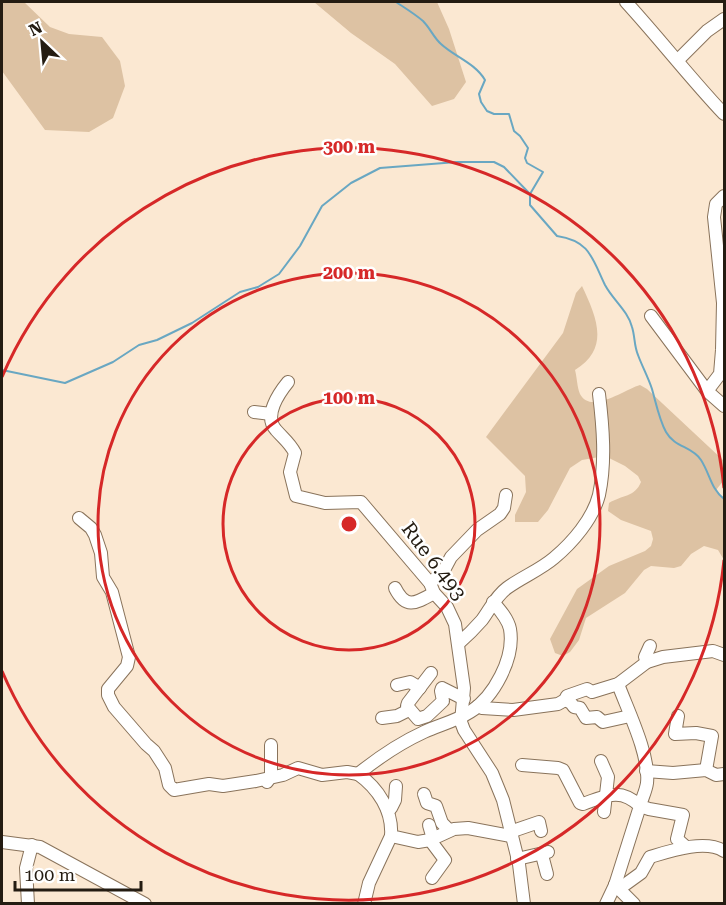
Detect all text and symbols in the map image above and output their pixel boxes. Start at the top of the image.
north arrow [12,12,72,72]
text: N [26,18,45,40]
text: 300 m [323,136,376,157]
text: 200 m [323,262,376,283]
text: 100 m [323,387,376,408]
centre of rings [339,514,359,534]
street label: Rue 6.493 [397,517,471,605]
scale bar [15,854,141,892]
text: 100 m [24,864,75,885]

